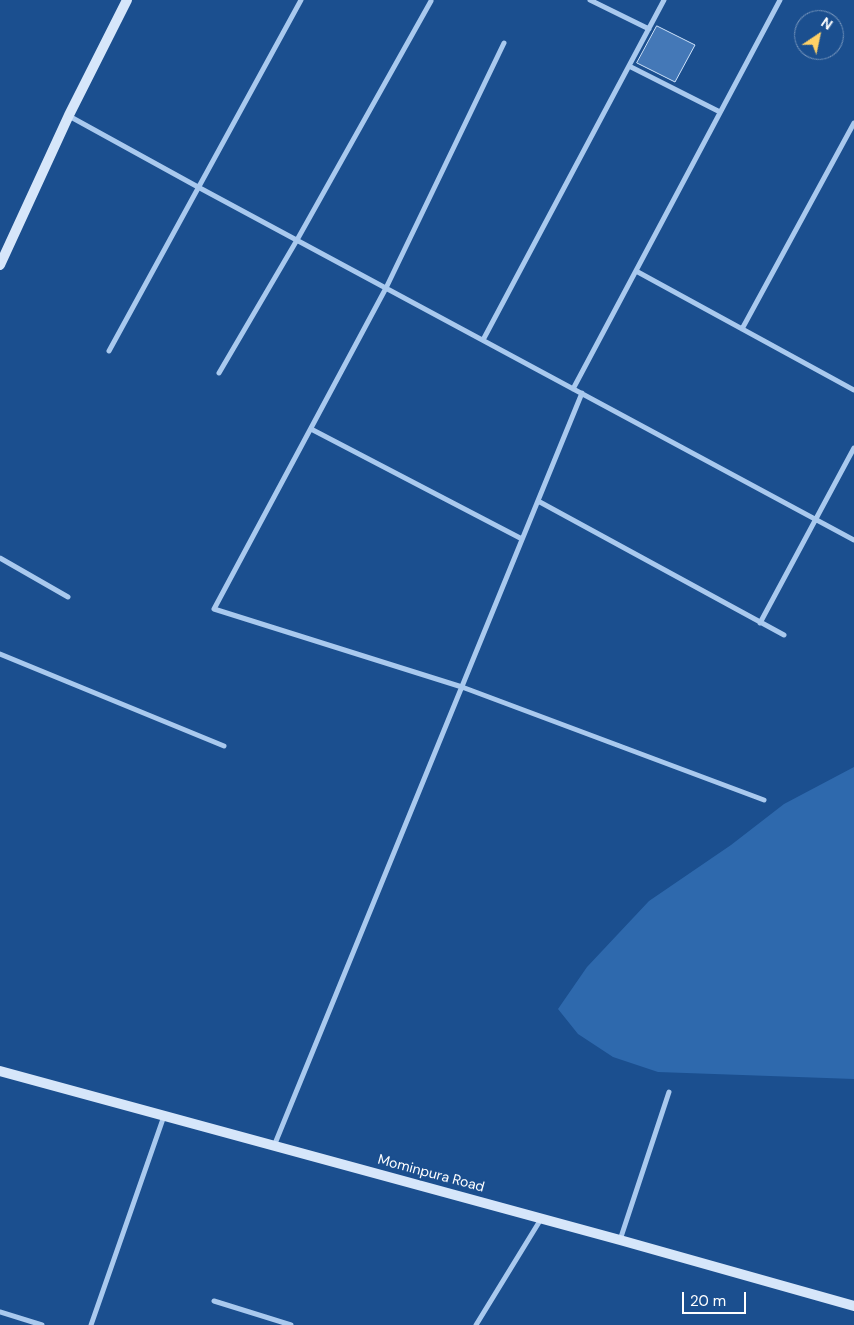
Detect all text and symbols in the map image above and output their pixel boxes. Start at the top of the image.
north arrow [794,10,844,60]
text: N [818,13,836,34]
street label: Mominpura Road [376,1152,486,1196]
scale bar [684,1282,748,1314]
text: 20 m [690,1291,726,1311]

